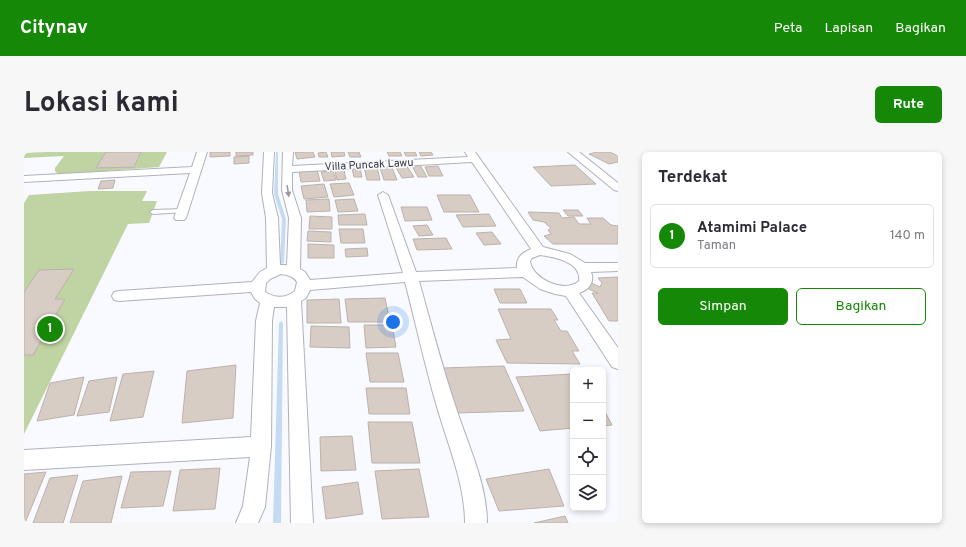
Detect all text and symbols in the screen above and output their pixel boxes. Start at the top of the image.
text: Citynav [20,16,88,40]
text: Peta [774,20,802,37]
text: Lapisan [824,20,873,37]
text: Bagikan [895,20,946,37]
text: Lokasi kami [24,86,179,122]
button: Rute [875,86,942,123]
street label: Villa Puncak Lawu [324,156,414,174]
text: Terdekat [658,167,727,189]
one-way arrow [285,185,291,197]
text: Atamimi Palace [697,219,807,238]
text: 1 [669,228,675,244]
text: 140 m [890,228,925,244]
text: Taman [697,238,736,254]
button: Simpan [658,288,788,325]
button: Bagikan [796,288,926,325]
your location [383,312,403,332]
pin: 1 [37,314,63,344]
map controls [570,367,606,511]
button: + [570,367,606,403]
button: − [570,403,606,439]
button: locate [570,439,606,475]
button: layers [570,475,606,511]

